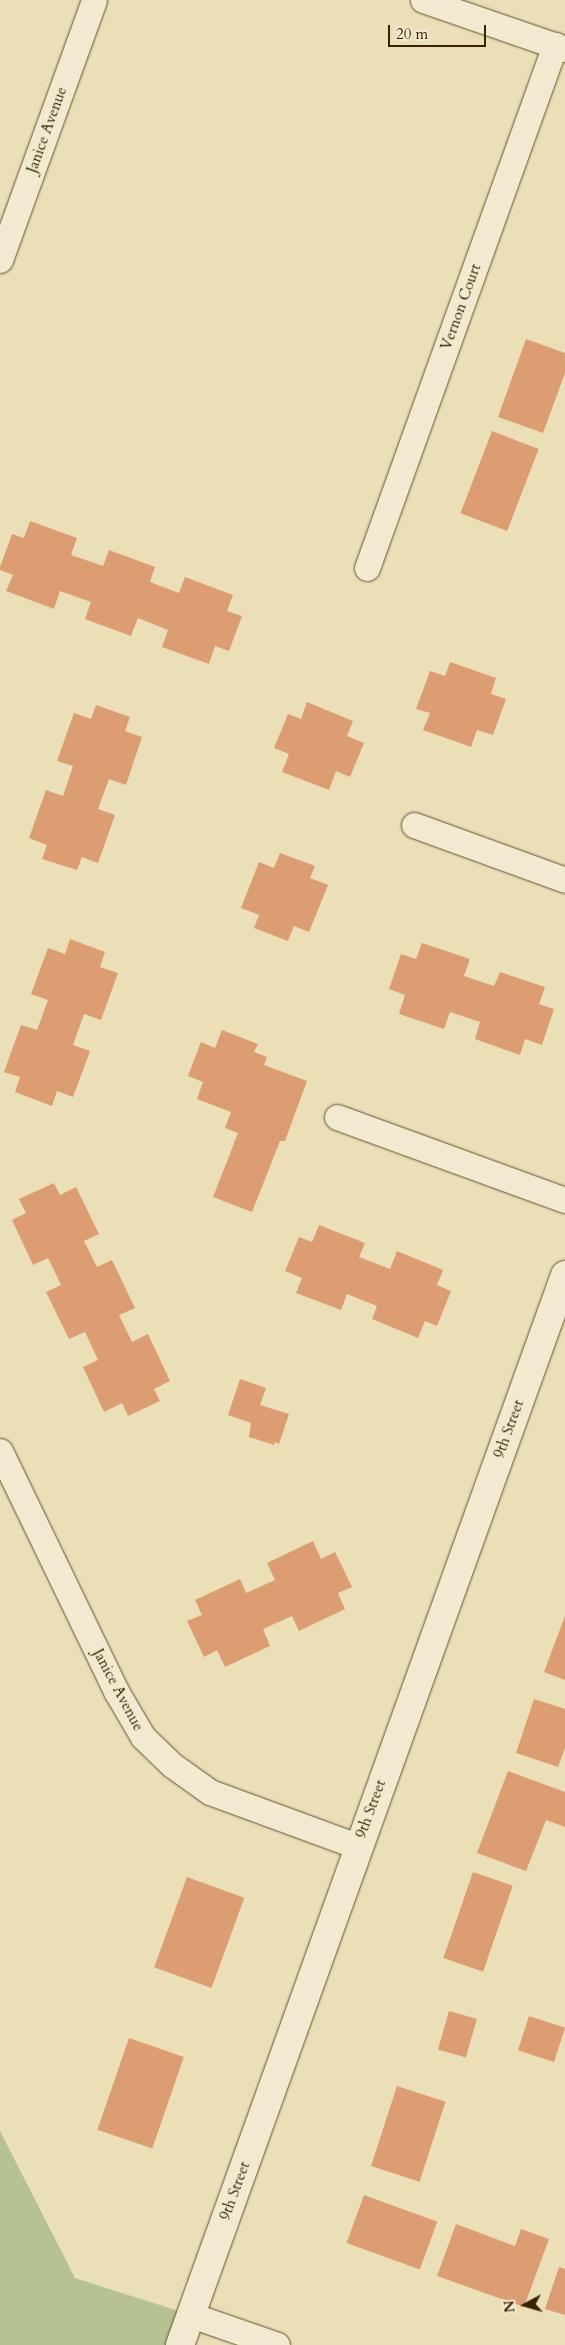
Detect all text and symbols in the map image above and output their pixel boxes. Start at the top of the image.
scale bar [390,15,488,47]
text: 20 m [396,24,428,44]
street label: Janice Avenue [23,84,71,176]
street label: Vernon Court [437,261,485,353]
street label: 9th Street [490,1397,528,1461]
street label: Janice Avenue [89,1646,147,1734]
street label: 9th Street [352,1777,390,1841]
street label: 9th Street [216,2159,254,2223]
north arrow [500,2280,550,2330]
text: N [500,2300,520,2314]

